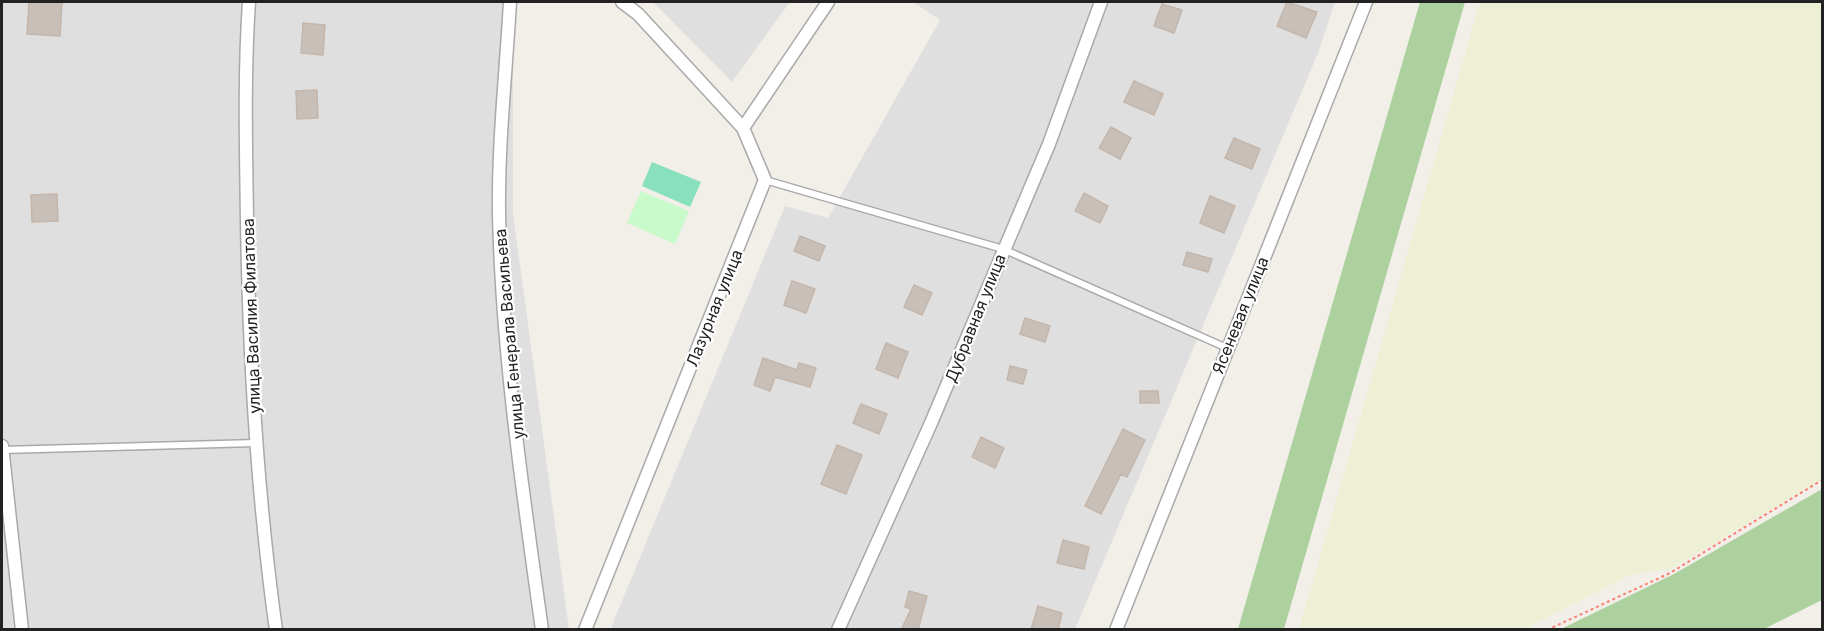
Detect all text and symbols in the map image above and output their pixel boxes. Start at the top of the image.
street label: улица Василия Филатова [238,218,264,414]
street label: улица Генерала Васильева [490,228,528,440]
street label: Лазурная улица [681,246,747,370]
street label: Дубравная улица [940,251,1010,385]
street label: Ясеневая улица [1207,254,1273,376]

